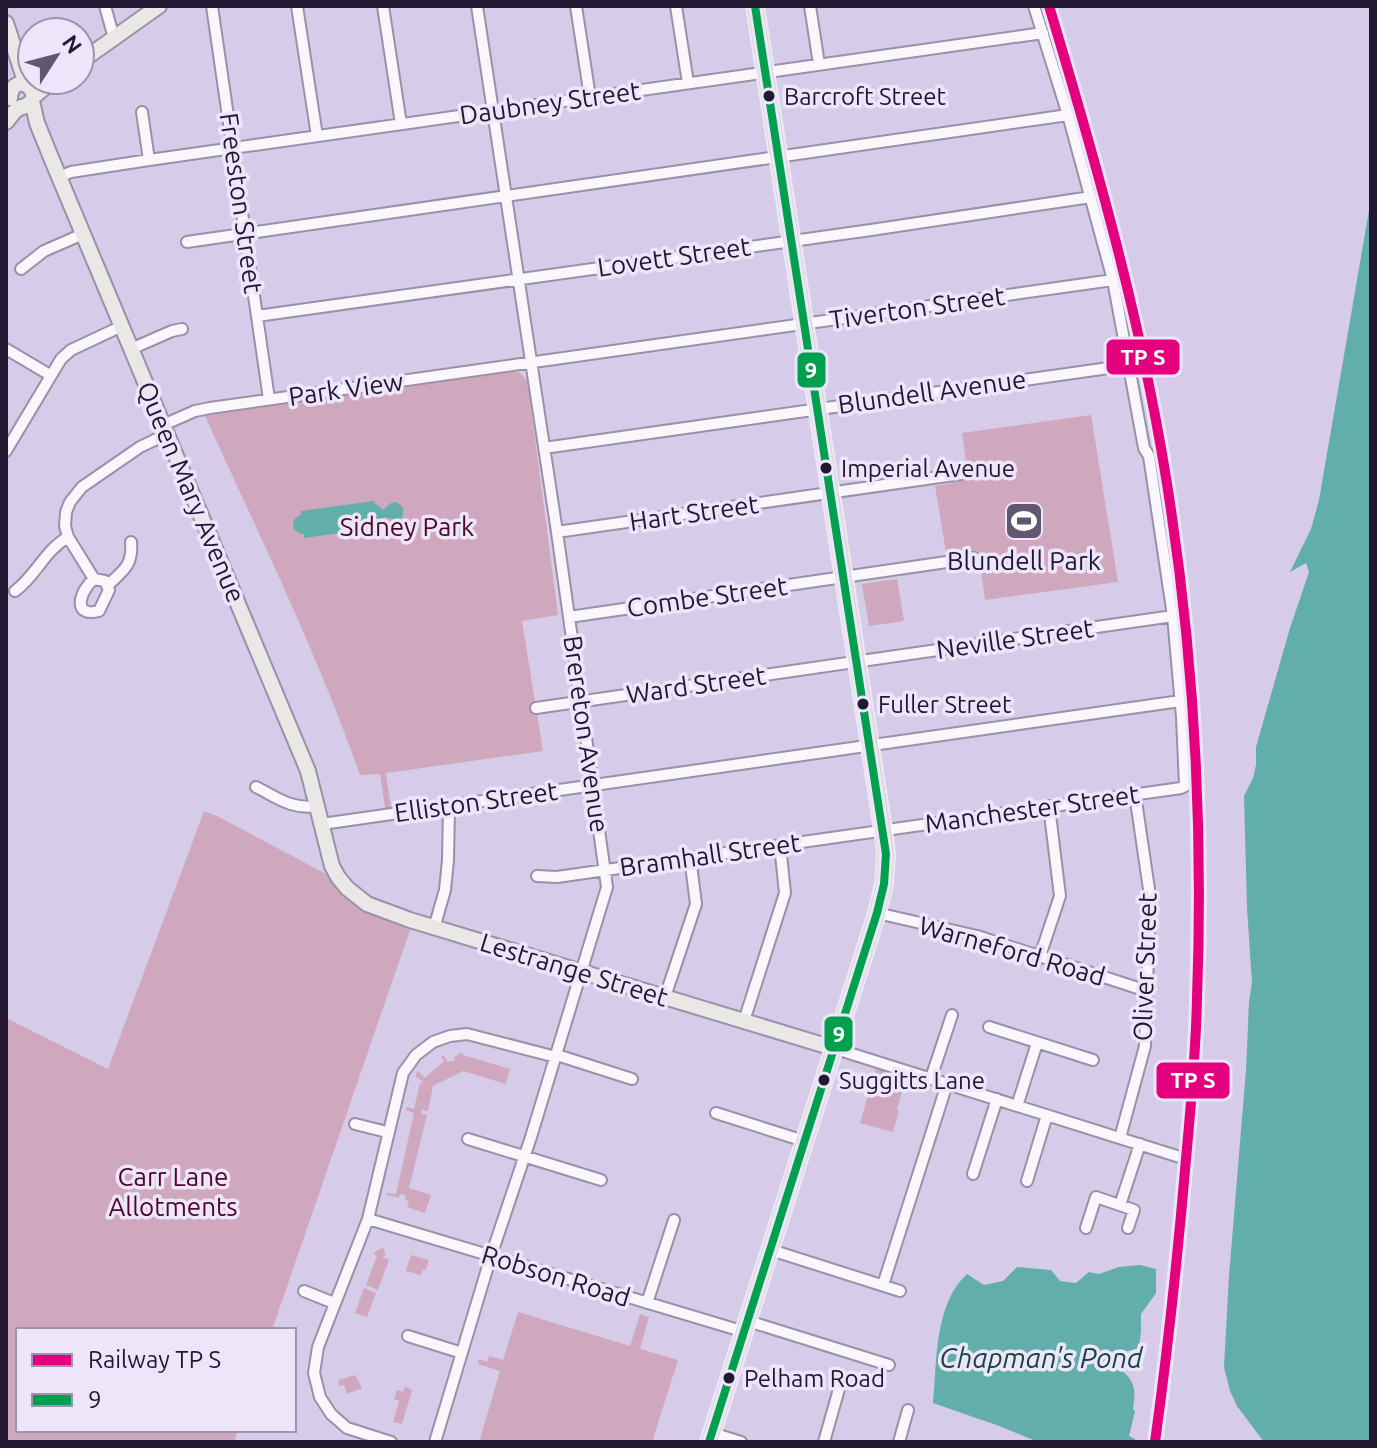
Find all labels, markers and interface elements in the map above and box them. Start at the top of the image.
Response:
north arrow [16,16,96,96]
text: N [58,30,88,58]
street label: Daubney Street [458,75,642,130]
place label: Barcroft Street [784,83,947,110]
marker: Barcroft Street [761,88,777,104]
street label: Freeston Street [214,111,269,295]
street label: Lovett Street [595,231,752,282]
street label: Tiverton Street [827,281,1007,334]
line badge: TP S [1105,338,1181,376]
text: TP S [1121,344,1165,369]
line badge: 9 [796,351,827,389]
text: 9 [805,357,817,382]
street label: Blundell Avenue [836,364,1028,419]
street label: Park View [287,366,405,411]
street label: Queen Mary Avenue [132,377,251,607]
place label: Imperial Avenue [841,455,1015,482]
marker: Imperial Avenue [818,460,834,476]
street label: Hart Street [627,489,760,536]
sports icon: Blundell Park [1003,500,1045,542]
park label: Sidney Park [340,512,474,541]
place label: Blundell Park [947,546,1101,575]
street label: Combe Street [625,571,789,622]
street label: Neville Street [934,613,1095,664]
street label: Brereton Avenue [558,634,615,834]
street label: Ward Street [624,660,768,709]
place label: Fuller Street [878,691,1012,718]
marker: Fuller Street [855,696,871,712]
street label: Elliston Street [392,776,559,827]
street label: Manchester Street [923,779,1141,838]
street label: Bramhall Street [618,827,802,882]
street label: Oliver Street [1127,892,1162,1042]
street label: Warneford Road [916,910,1108,991]
street label: Lestrange Street [477,927,672,1012]
line badge: 9 [823,1015,854,1053]
text: 9 [833,1021,845,1046]
line badge: TP S [1155,1061,1231,1100]
place label: Suggitts Lane [839,1067,985,1094]
text: TP S [1171,1067,1215,1092]
marker: Suggitts Lane [816,1072,832,1088]
park label: Carr Lane Allotments [108,1162,238,1221]
street label: Robson Road [478,1239,634,1312]
legend [16,1328,296,1432]
water label: Chapman's Pond [939,1342,1144,1373]
text: Railway TP S [88,1346,221,1373]
place label: Pelham Road [744,1365,885,1392]
marker: Pelham Road [721,1370,737,1386]
text: 9 [88,1386,102,1413]

